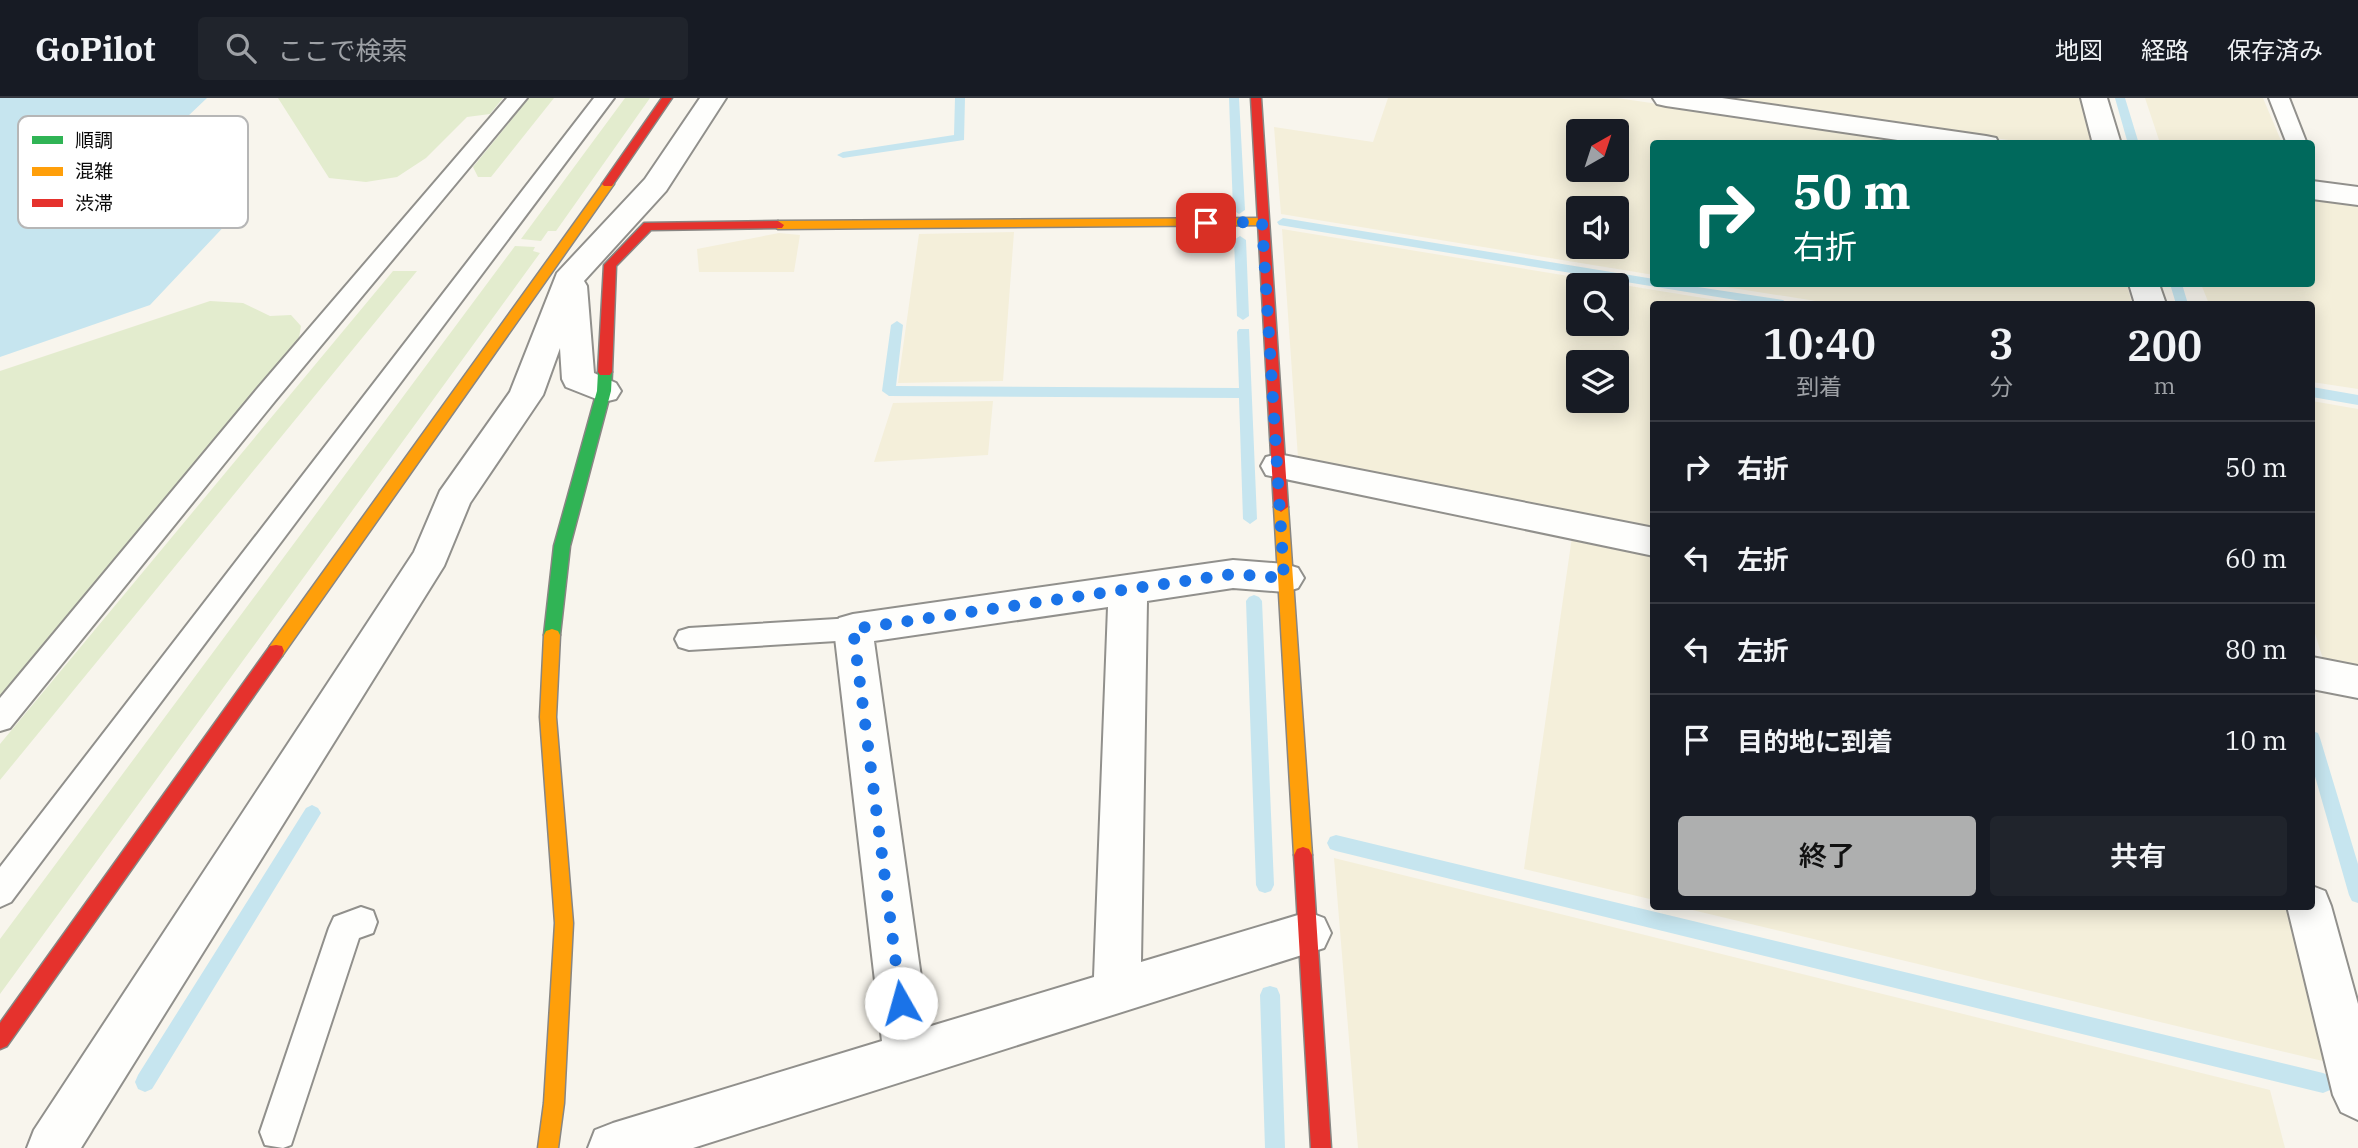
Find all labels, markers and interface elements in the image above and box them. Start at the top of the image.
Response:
search box [198,17,688,80]
text: GoPilot [35,27,156,70]
icon: search [222,29,260,67]
text: ここで検索 [278,33,408,67]
text: 地図 [2055,34,2103,66]
text: 経路 [2141,34,2189,66]
text: 保存済み [2227,34,2323,66]
legend [18,116,248,228]
north arrow [1566,119,1629,182]
map controls [1566,119,1629,413]
text: 順調 [75,128,113,152]
text: 混雑 [75,159,113,183]
text: 50 m [1793,159,1911,222]
icon: right [1678,168,1769,259]
text: 渋滞 [75,191,113,215]
pin [1176,193,1236,253]
button: sound [1566,196,1629,259]
icon: arrive [1187,204,1225,242]
text: 右折 [1793,225,1857,267]
button: search [1566,273,1629,336]
text: 10:40 [1763,316,1876,371]
text: 3 [1989,316,2014,371]
text: 200 [2127,318,2202,373]
button: layers [1566,350,1629,413]
text: m [2153,370,2175,400]
text: 到着 [1796,371,1842,401]
text: 分 [1990,371,2013,401]
icon: right [1678,448,1716,486]
text: 50 m [2225,450,2287,484]
text: 右折 [1737,451,1789,485]
icon: left [1678,539,1716,577]
text: 60 m [2225,541,2287,575]
text: 左折 [1737,542,1789,576]
icon: left [1678,630,1716,668]
text: 80 m [2225,632,2287,666]
text: 左折 [1737,633,1789,667]
icon: arrive [1678,721,1716,759]
text: 10 m [2225,723,2287,757]
text: 目的地に到着 [1737,724,1893,758]
button: 終了 [1678,816,1976,896]
button: 共有 [1990,816,2287,896]
position arrow [864,966,938,1040]

